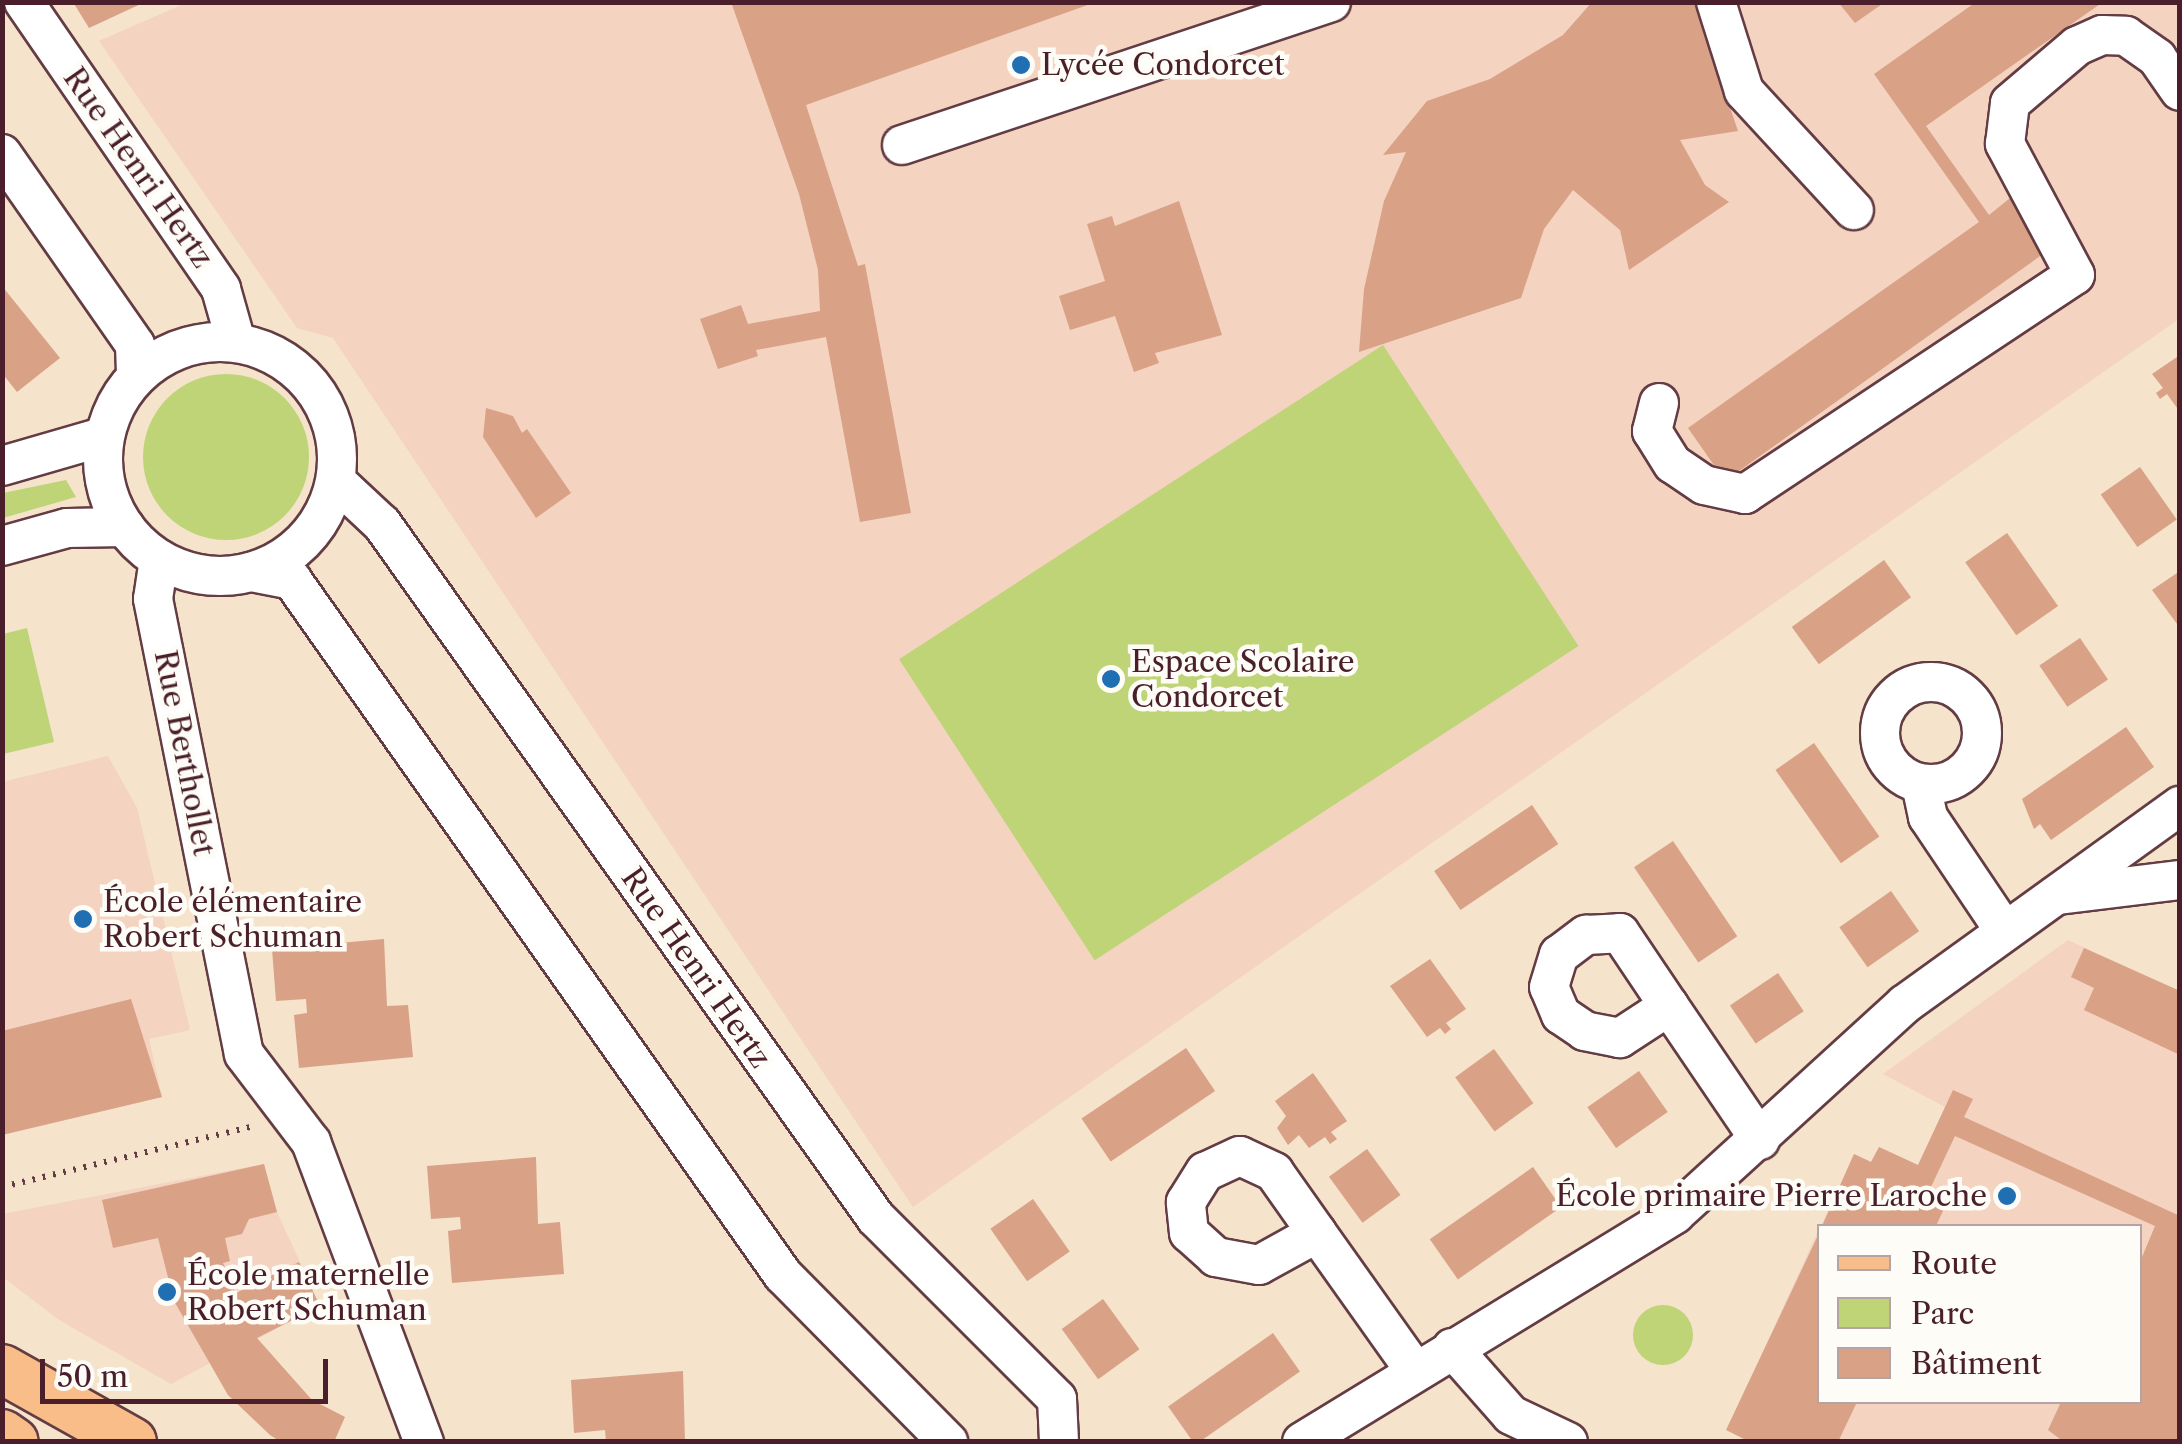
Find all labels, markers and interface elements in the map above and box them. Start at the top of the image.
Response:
place label: Lycée Condorcet [1041,47,1285,83]
marker: Lycée Condorcet [1010,54,1032,76]
street label: Rue Henri Hertz [56,61,220,275]
place label: Espace Scolaire Condorcet [1131,644,1355,714]
street label: Rue Berthollet [146,647,222,859]
marker: Espace Scolaire Condorcet [1100,668,1122,690]
street label: Rue Henri Hertz [614,861,778,1075]
place label: École élémentaire Robert Schuman [103,884,362,954]
marker: École élémentaire Robert Schuman [72,908,94,930]
place label: École primaire Pierre Laroche [1555,1178,1987,1214]
marker: École primaire Pierre Laroche [1996,1185,2018,1207]
legend [1817,1224,2142,1404]
text: Route [1911,1245,1997,1282]
place label: École maternelle Robert Schuman [187,1257,430,1328]
marker: École maternelle Robert Schuman [156,1281,178,1303]
text: Parc [1911,1295,1974,1332]
scale bar [45,1339,332,1401]
text: Bâtiment [1911,1345,2042,1382]
text: 50 m [57,1358,128,1395]

